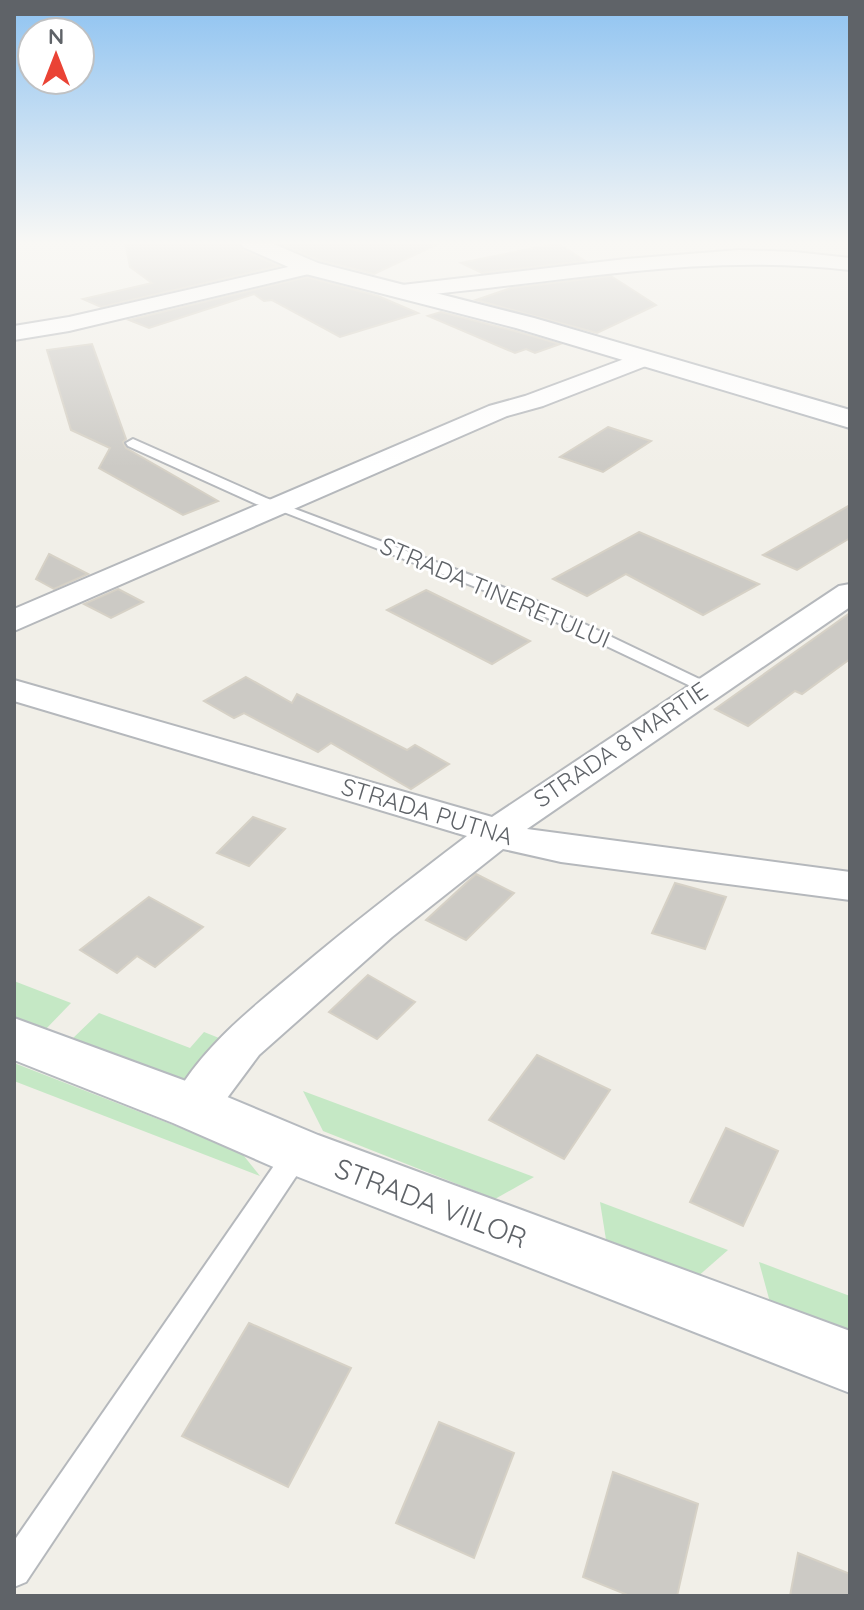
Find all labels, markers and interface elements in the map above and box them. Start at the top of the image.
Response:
north arrow [16,16,96,96]
text: N [48,22,64,50]
street label: STRADA TINERETULUI [376,530,615,654]
street label: STRADA 8 MARTIE [528,675,713,814]
street label: STRADA PUTNA [338,771,517,851]
street label: STRADA VIILOR [330,1150,532,1255]

